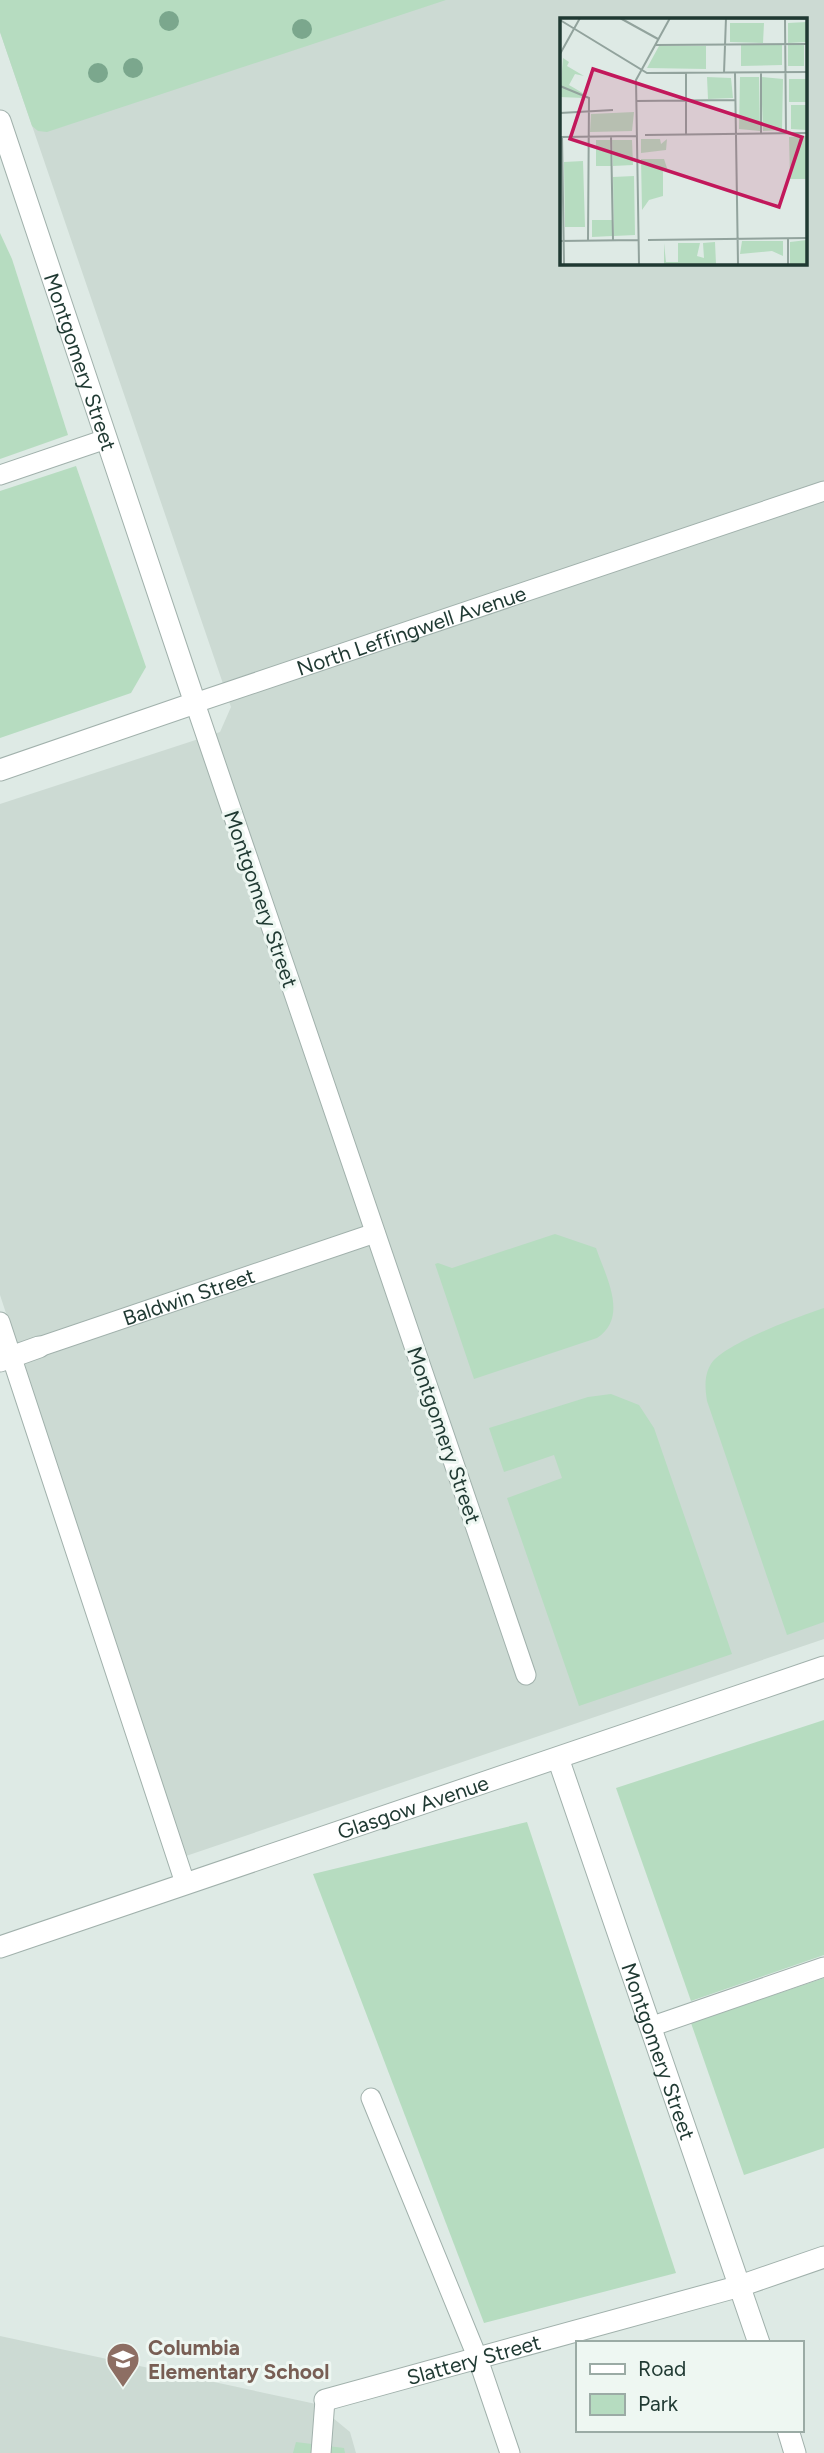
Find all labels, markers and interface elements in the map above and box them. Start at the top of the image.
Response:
inset map [560,18,806,264]
street label: Montgomery Street [39,270,122,454]
street label: North Leffingwell Avenue [293,580,529,680]
street label: Montgomery Street [219,807,303,991]
street label: Baldwin Street [119,1262,258,1330]
street label: Montgomery Street [402,1343,486,1527]
street label: Glasgow Avenue [334,1769,492,1844]
street label: Montgomery Street [617,1959,701,2143]
street label: Slattery Street [404,2329,543,2390]
place label: Columbia Elementary School [148,2335,329,2384]
school or university icon: Columbia Elementary School [104,2340,142,2389]
legend [576,2341,803,2432]
text: Road [638,2356,686,2381]
text: Park [638,2391,679,2416]

